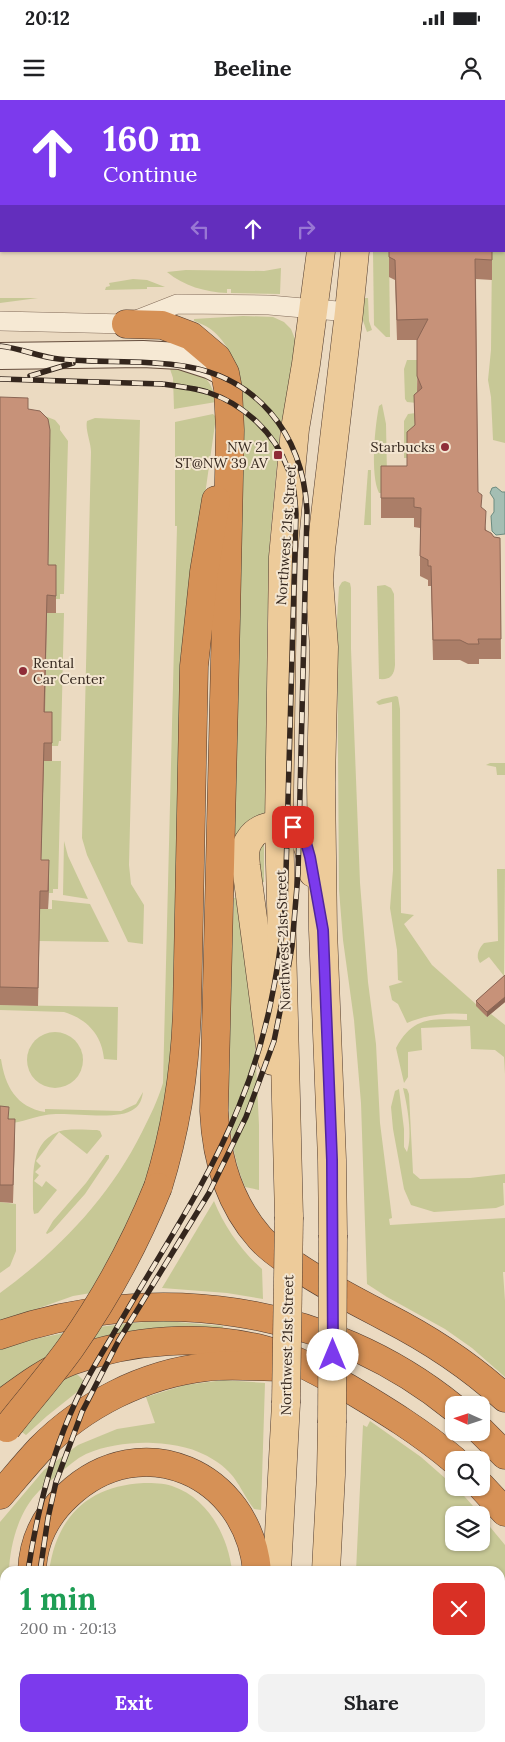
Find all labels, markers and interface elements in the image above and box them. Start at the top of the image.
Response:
text: 20:12 [25,6,70,30]
icon: menu [20,54,48,82]
text: Beeline [213,54,292,82]
icon: person [457,54,485,82]
text: 160 m [103,116,201,161]
icon: ahead [20,120,85,185]
text: Continue [103,160,198,188]
icon: left [186,215,214,243]
icon: ahead [239,215,267,243]
icon: right [292,215,320,243]
place label: NW 21 ST@NW 39 AV [175,438,269,472]
place label: Starbucks [371,438,435,456]
marker: Starbucks [439,441,451,453]
marker: NW 21 ST@NW 39 AV [272,449,284,461]
street label: Northwest 21st Street [272,464,300,606]
place label: Rental Car Center [33,654,105,688]
marker: Rental Car Center [17,665,29,677]
pin [272,806,314,848]
icon: arrive [279,813,307,841]
street label: Northwest 21st Street [272,869,294,1011]
street label: Northwest 21st Street [277,1274,297,1416]
position arrow [306,1328,358,1380]
north arrow [445,1396,490,1441]
map controls [445,1396,490,1551]
button: search [445,1451,490,1496]
button: layers [445,1506,490,1551]
text: 1 min [20,1580,97,1618]
button: close [433,1583,485,1635]
text: 200 m · 20:13 [20,1618,117,1638]
button: Exit [20,1674,248,1732]
button: Share [258,1674,485,1732]

